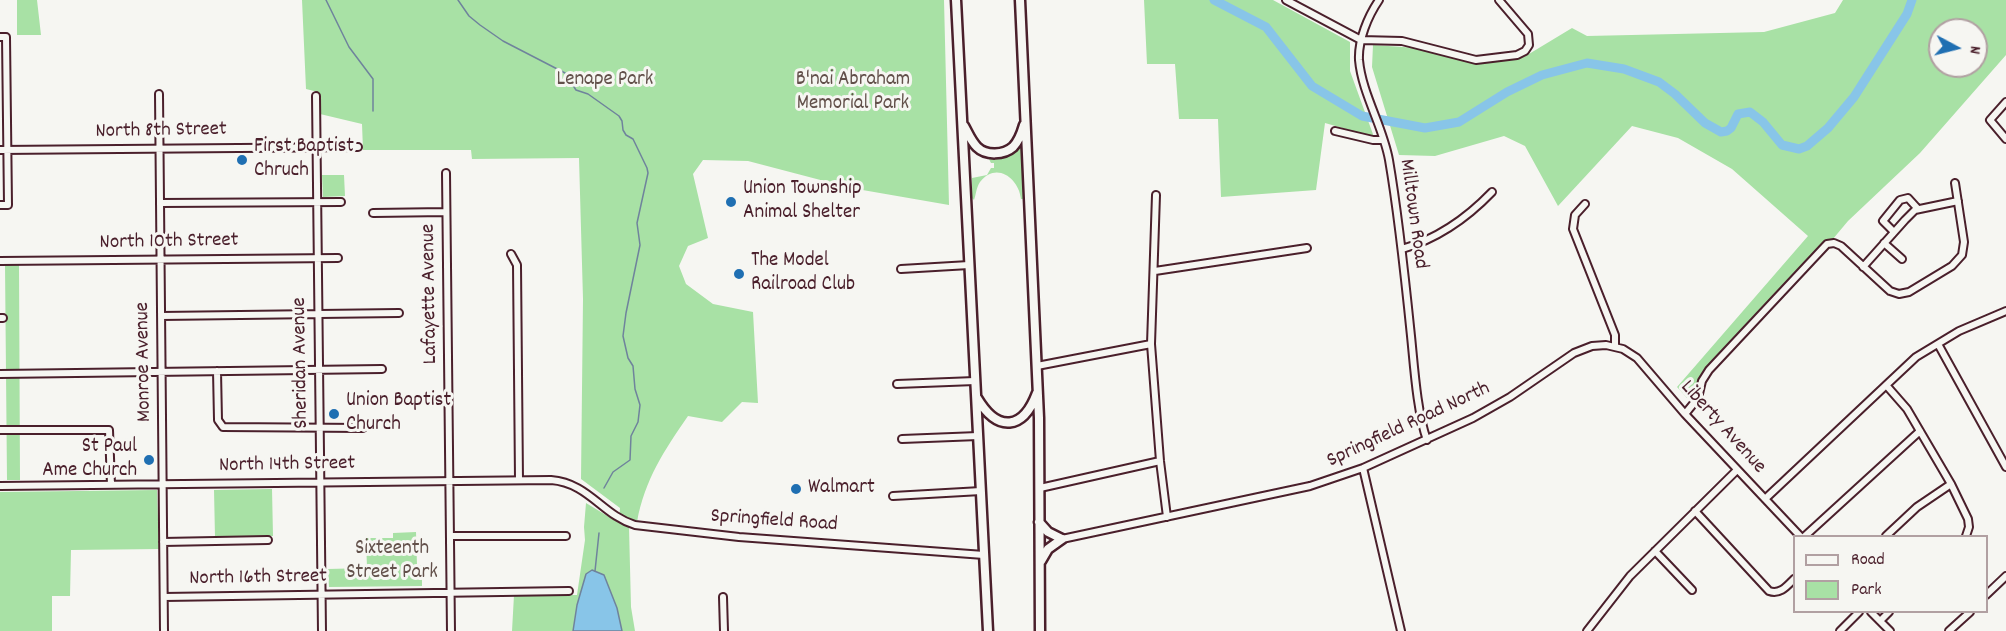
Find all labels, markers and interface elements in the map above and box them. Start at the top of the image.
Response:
north arrow [1928,18,1988,78]
text: N [1962,45,1986,55]
park label: Lenape Park [557,68,653,94]
park label: B'nai Abraham Memorial Park [796,68,910,118]
street label: North 8th Street [95,118,227,146]
place label: First Baptist Chruch [254,135,354,185]
marker: First Baptist Chruch [235,153,249,167]
street label: Milltown Road [1392,158,1432,270]
place label: Union Township Animal Shelter [743,177,862,227]
marker: Union Township Animal Shelter [724,195,738,209]
street label: Lafayette Avenue [417,224,445,364]
street label: North 10th Street [99,229,239,257]
place label: The Model Railroad Club [751,249,855,299]
marker: The Model Railroad Club [732,267,746,281]
street label: Sheridan Avenue [288,297,316,429]
street label: Monroe Avenue [131,302,159,422]
street label: Liberty Avenue [1673,376,1771,480]
street label: Springfield Road North [1323,377,1495,475]
place label: Union Baptist Church [346,389,451,439]
marker: Union Baptist Church [327,407,341,421]
place label: St Paul Ame Church [42,435,137,485]
street label: North 14th Street [219,452,355,480]
marker: St Paul Ame Church [142,453,156,467]
place label: Walmart [808,476,875,502]
marker: Walmart [789,482,803,496]
street label: Springfield Road [710,505,838,539]
legend [1793,535,1988,613]
park label: Sixteenth Street Park [346,537,438,587]
text: Road [1851,548,1885,573]
street label: North 16th Street [189,565,327,593]
text: Park [1851,578,1882,603]

